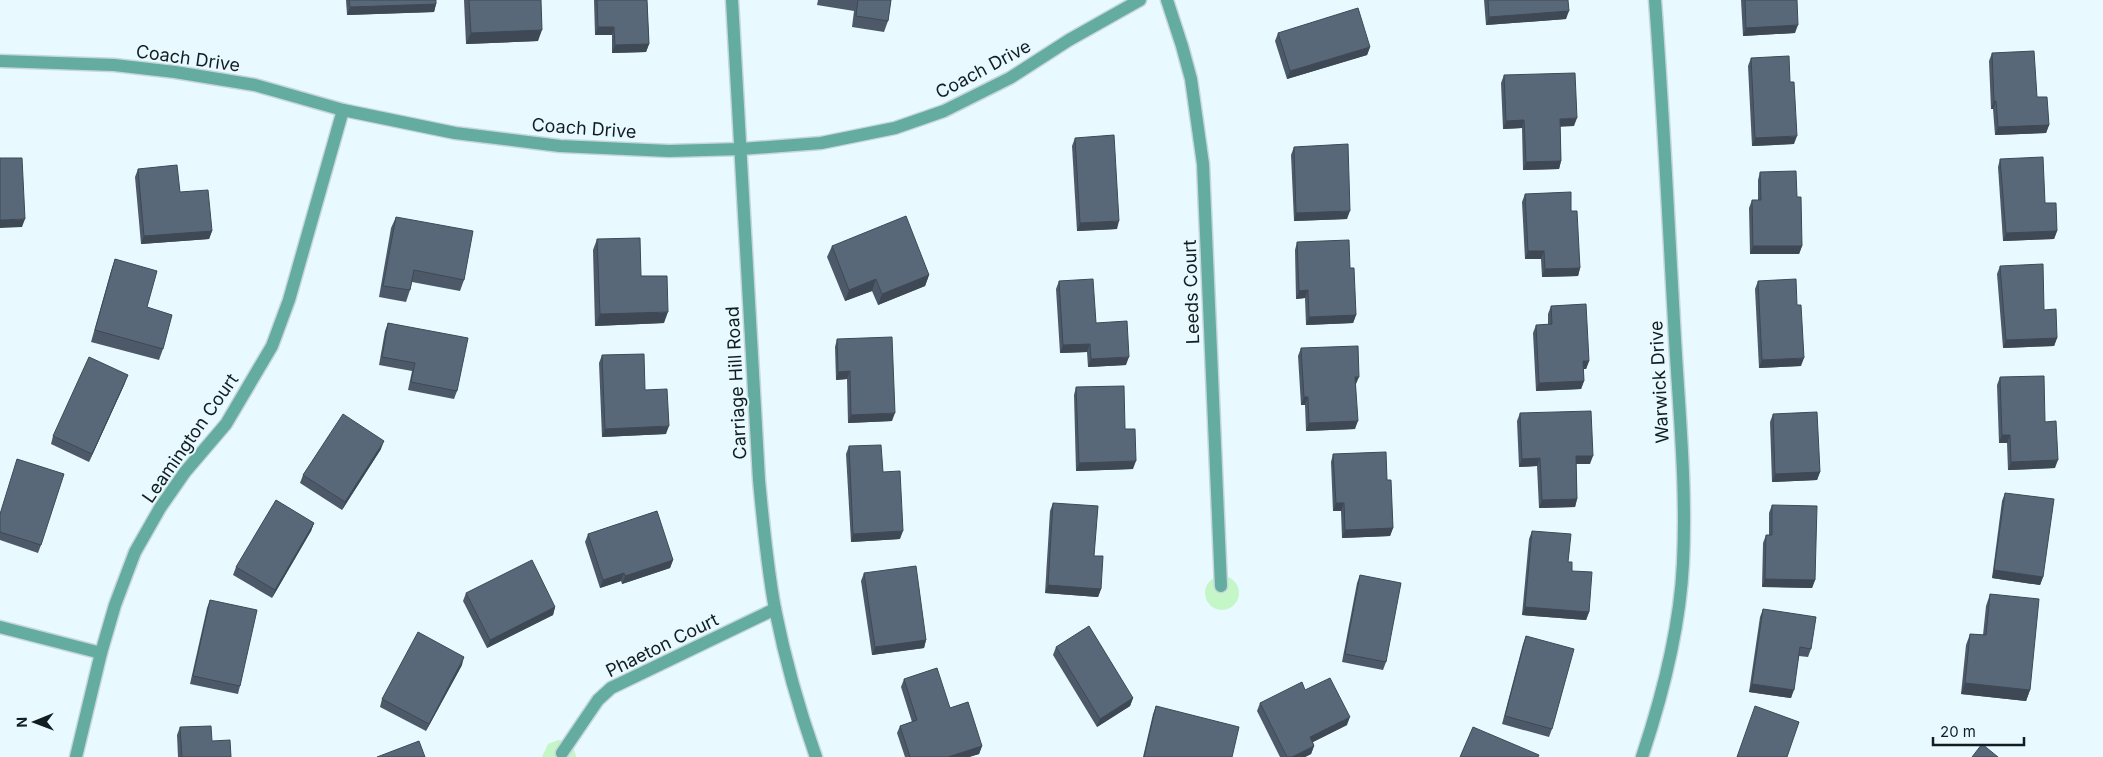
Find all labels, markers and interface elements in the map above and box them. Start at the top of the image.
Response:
street label: Coach Drive [932,35,1034,103]
street label: Coach Drive [135,40,241,76]
street label: Coach Drive [531,114,637,142]
street label: Leeds Court [1179,239,1203,344]
street label: Carriage Hill Road [722,306,750,460]
street label: Warwick Drive [1645,320,1673,444]
street label: Leamington Court [138,369,242,506]
street label: Phaeton Court [602,609,722,681]
north arrow [10,697,60,747]
scale bar [1933,714,2024,746]
text: N [13,717,30,728]
text: 20 m [1940,722,1976,741]

